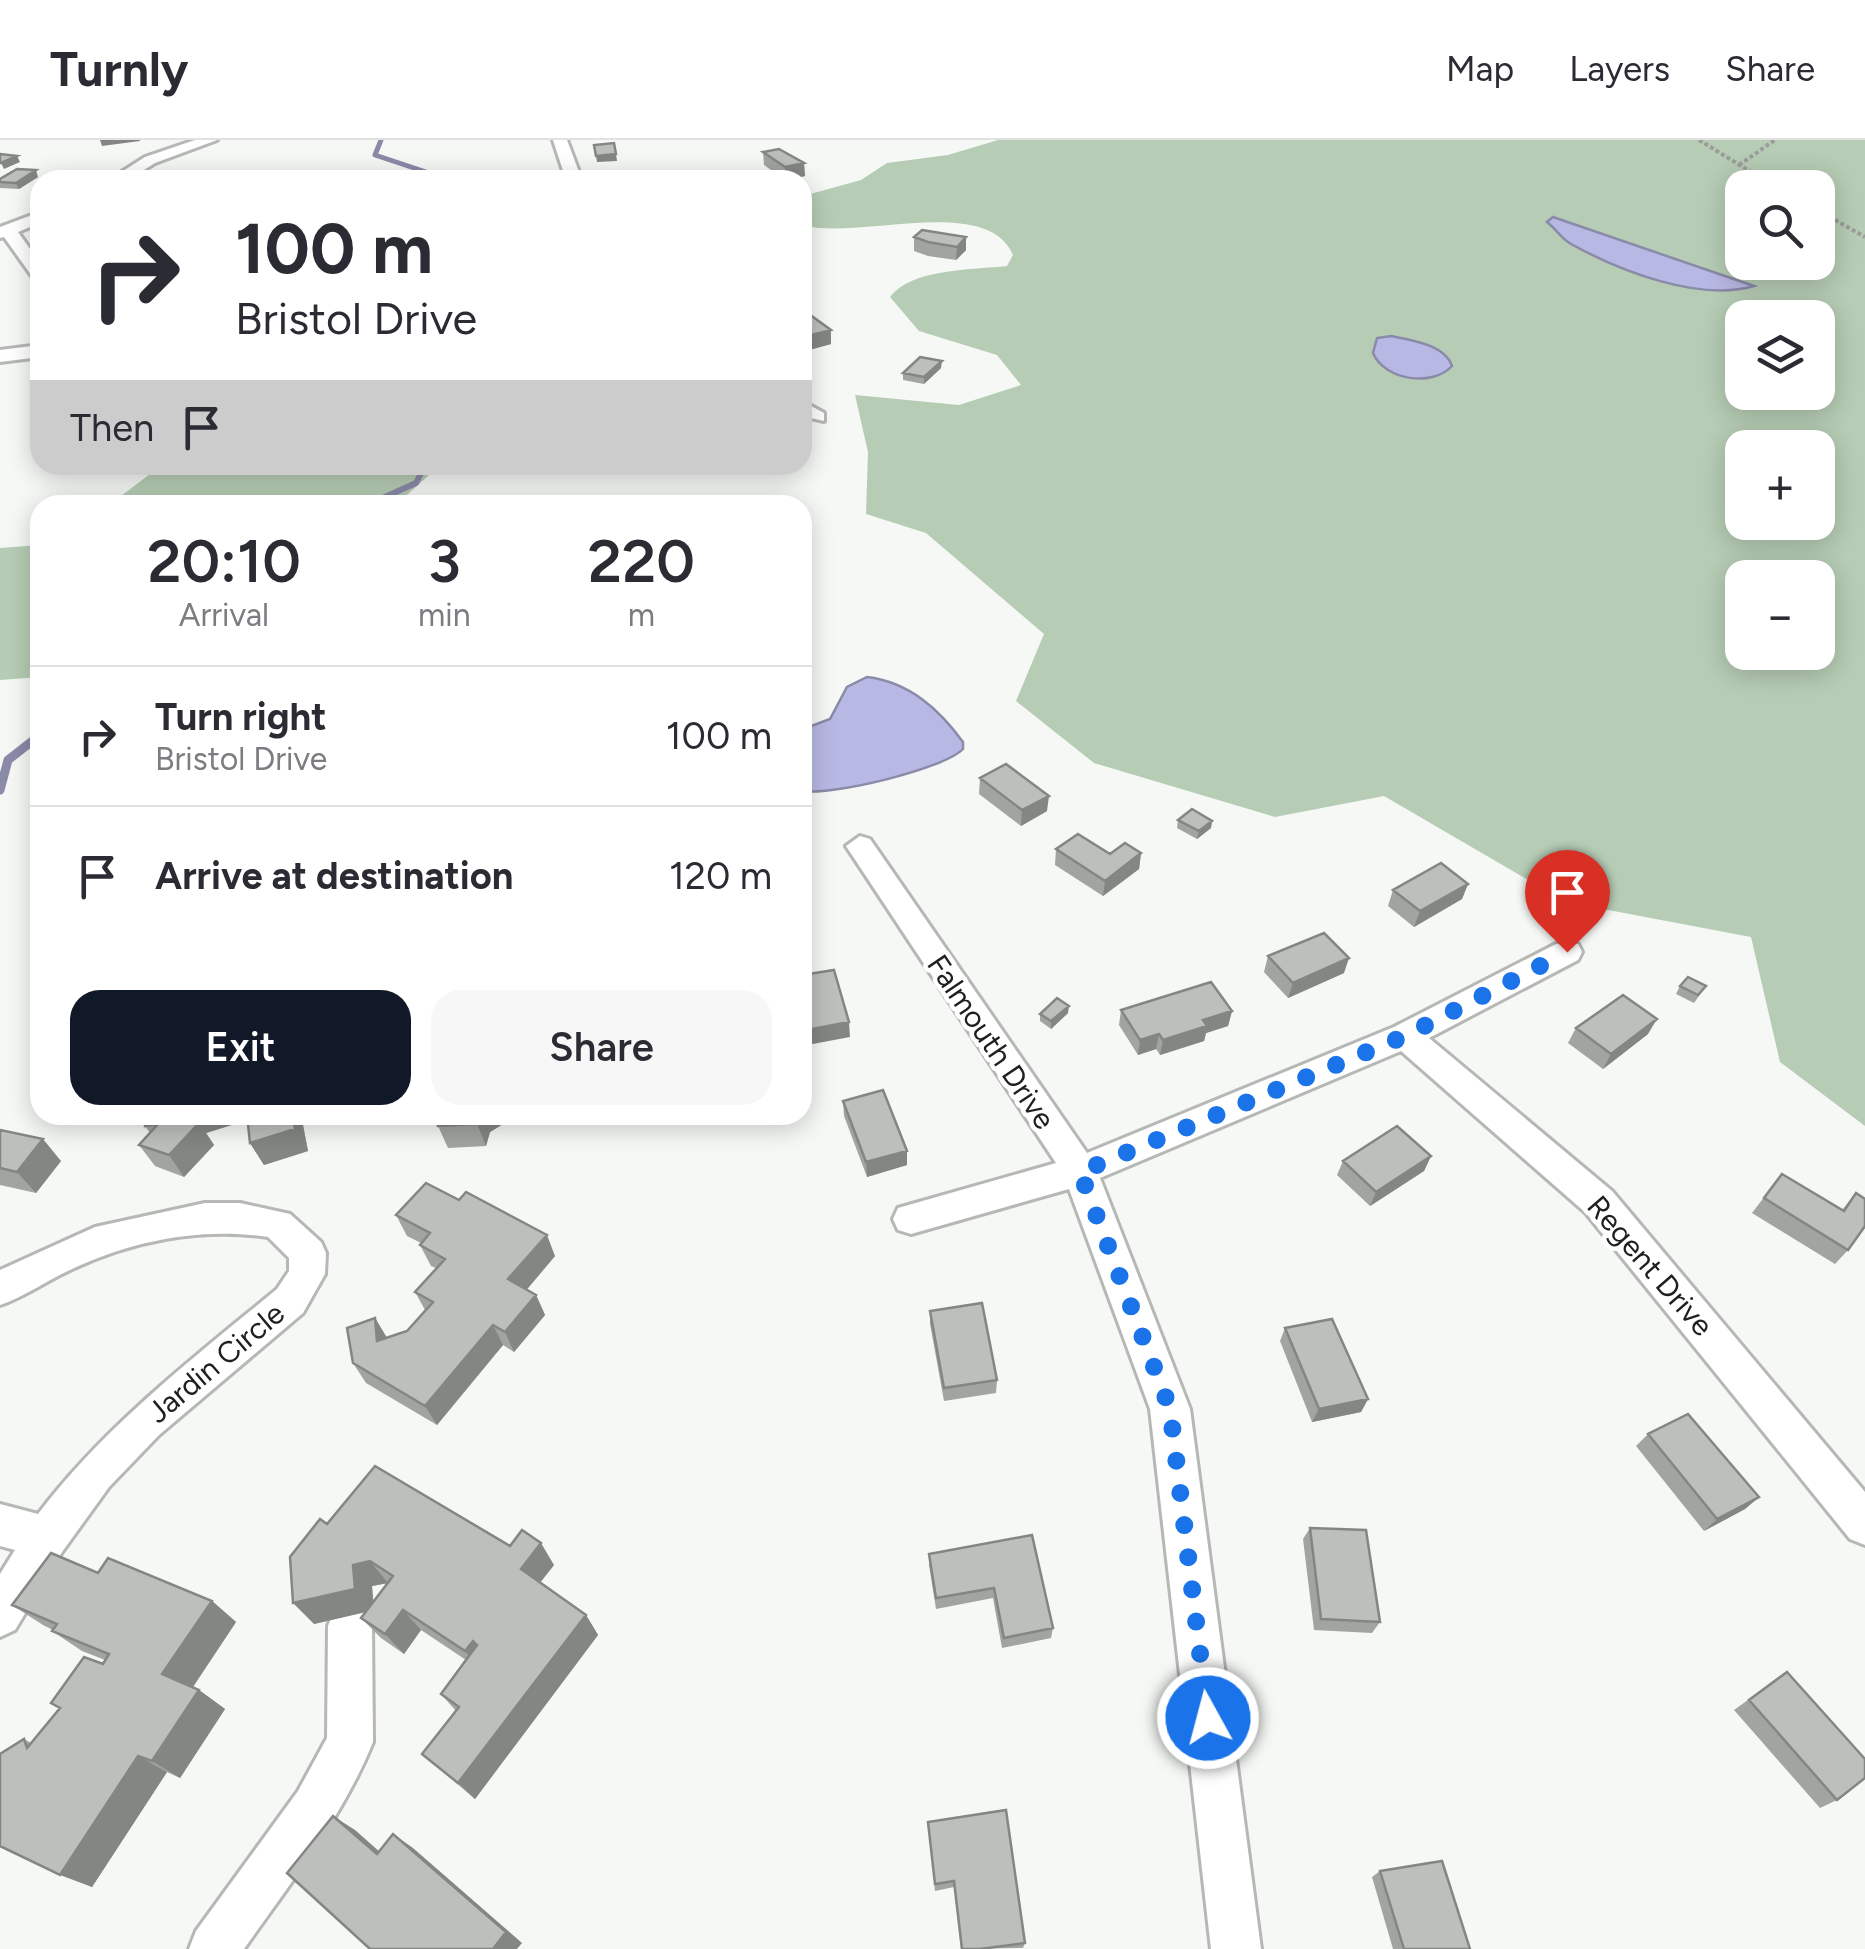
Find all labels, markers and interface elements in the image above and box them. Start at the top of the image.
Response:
text: Turnly [50,40,188,98]
text: Map [1446,48,1514,90]
text: Layers [1569,48,1670,90]
text: Share [1725,48,1815,90]
map controls [1725,170,1835,670]
button: search [1725,170,1835,280]
text: 100 m [235,206,433,291]
icon: right [70,210,200,340]
text: Bristol Drive [235,291,477,345]
button: layers [1725,300,1835,410]
icon: arrive [174,400,229,455]
text: Then [70,405,154,451]
button: + [1725,430,1835,540]
text: 20:10 [147,525,301,597]
text: 3 [428,525,461,597]
text: 220 [588,525,695,597]
button: − [1725,560,1835,670]
text: Arrival [179,596,269,634]
text: min [418,596,471,634]
text: m [628,596,655,634]
text: Turn right [155,694,327,740]
icon: right [70,709,125,764]
text: 100 m [666,713,772,759]
text: Bristol Drive [155,740,327,778]
icon: arrive [70,849,125,904]
pin [1525,850,1610,953]
text: Arrive at destination [155,853,513,899]
text: 120 m [669,853,772,899]
icon: arrive [1540,865,1595,920]
street label: Falmouth Drive [919,947,1063,1136]
button: Exit [70,990,411,1105]
button: Share [431,990,772,1105]
street label: Regent Drive [1579,1188,1721,1343]
street label: Jardin Circle [140,1295,292,1431]
position arrow [1156,1666,1260,1770]

